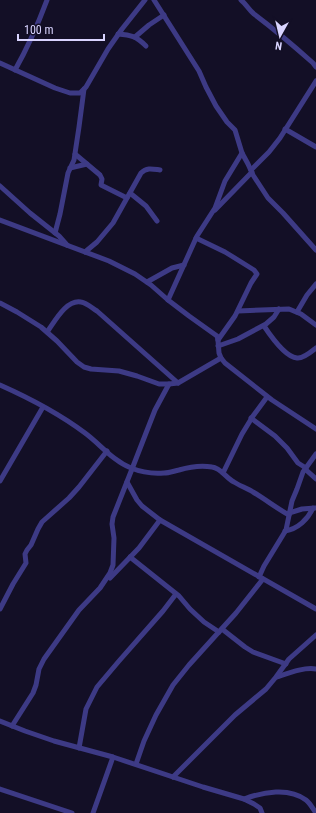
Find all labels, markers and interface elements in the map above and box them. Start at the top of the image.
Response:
scale bar [18,16,104,42]
north arrow [260,16,300,56]
text: 100 m [24,23,54,37]
text: N [274,38,283,52]

